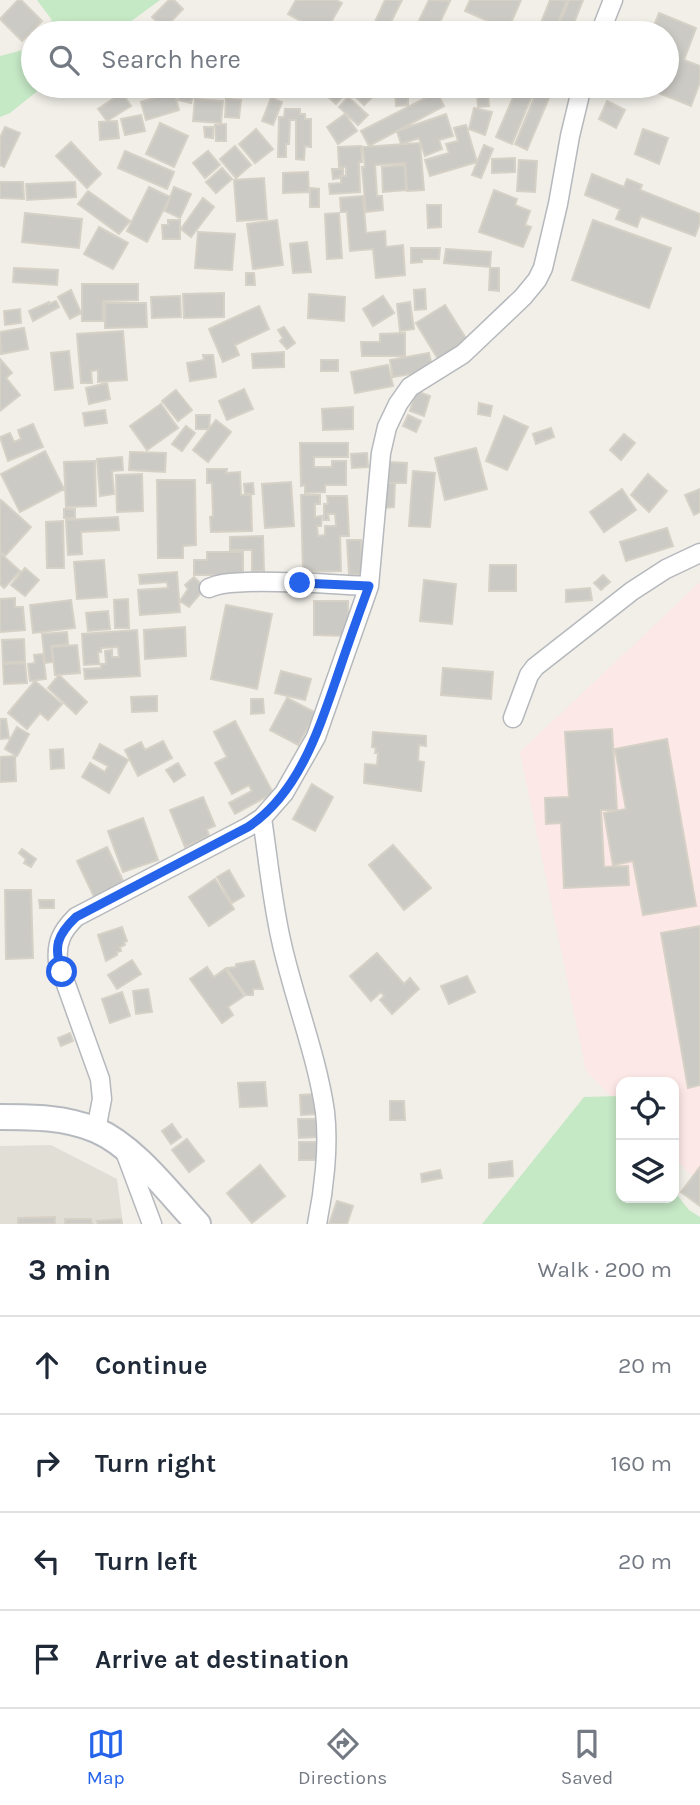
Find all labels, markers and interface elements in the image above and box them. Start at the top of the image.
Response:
search box [21,21,679,98]
icon: search [45,41,83,79]
text: Search here [101,44,241,75]
route end [284,567,315,598]
route start [46,956,77,987]
map controls [616,1077,679,1203]
button: locate [616,1077,679,1140]
button: layers [616,1140,679,1203]
text: 3 min [28,1252,111,1288]
text: Walk · 200 m [537,1256,672,1283]
icon: ahead [28,1346,66,1384]
text: Continue [95,1350,207,1381]
text: 20 m [618,1352,672,1379]
icon: right [28,1444,66,1482]
text: Turn right [95,1448,216,1479]
text: 160 m [611,1450,672,1477]
icon: left [28,1542,66,1580]
text: Turn left [95,1546,197,1577]
text: 20 m [618,1548,672,1575]
icon: arrive [28,1640,66,1678]
text: Arrive at destination [95,1644,349,1675]
tab: Map [87,1725,125,1789]
tab: Directions [298,1725,387,1789]
tab: Saved [561,1725,613,1789]

